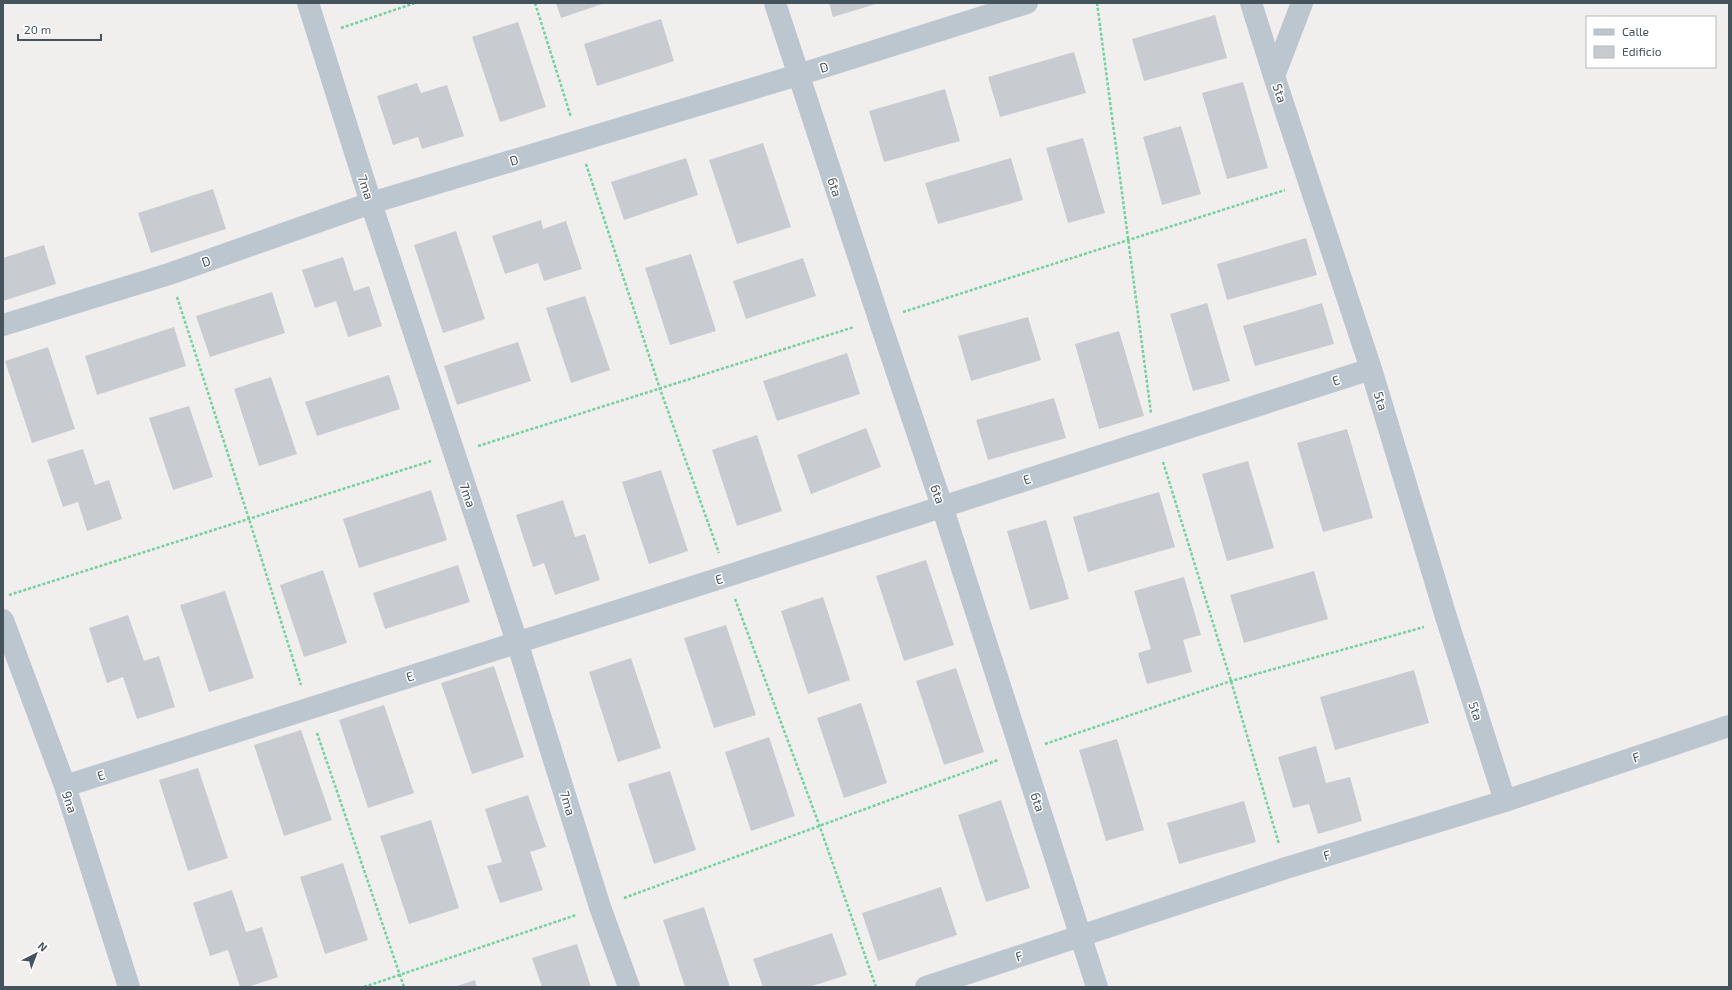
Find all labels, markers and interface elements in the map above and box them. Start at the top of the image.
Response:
scale bar [18,16,101,42]
legend [1586,16,1716,68]
text: 20 m [24,22,51,36]
text: Calle [1622,24,1649,38]
text: Edificio [1622,44,1662,58]
street label: D [818,58,830,76]
street label: 5ta [1269,81,1291,105]
street label: D [508,151,520,169]
street label: 7ma [354,173,378,201]
street label: 6ta [824,175,846,199]
street label: D [199,252,213,270]
street label: E [1330,371,1342,389]
street label: 5ta [1371,390,1391,412]
street label: E [1021,470,1033,488]
street label: 7ma [456,480,480,510]
street label: 6ta [927,482,949,506]
street label: E [713,570,725,588]
street label: E [404,667,416,685]
street label: 5ta [1465,699,1487,723]
street label: F [1630,748,1642,766]
street label: E [95,766,107,784]
street label: 9na [59,789,81,815]
street label: 7ma [557,789,579,817]
street label: 6ta [1027,790,1049,814]
street label: F [1321,846,1333,864]
north arrow [16,934,56,974]
text: N [36,939,50,954]
street label: F [1013,947,1025,965]

